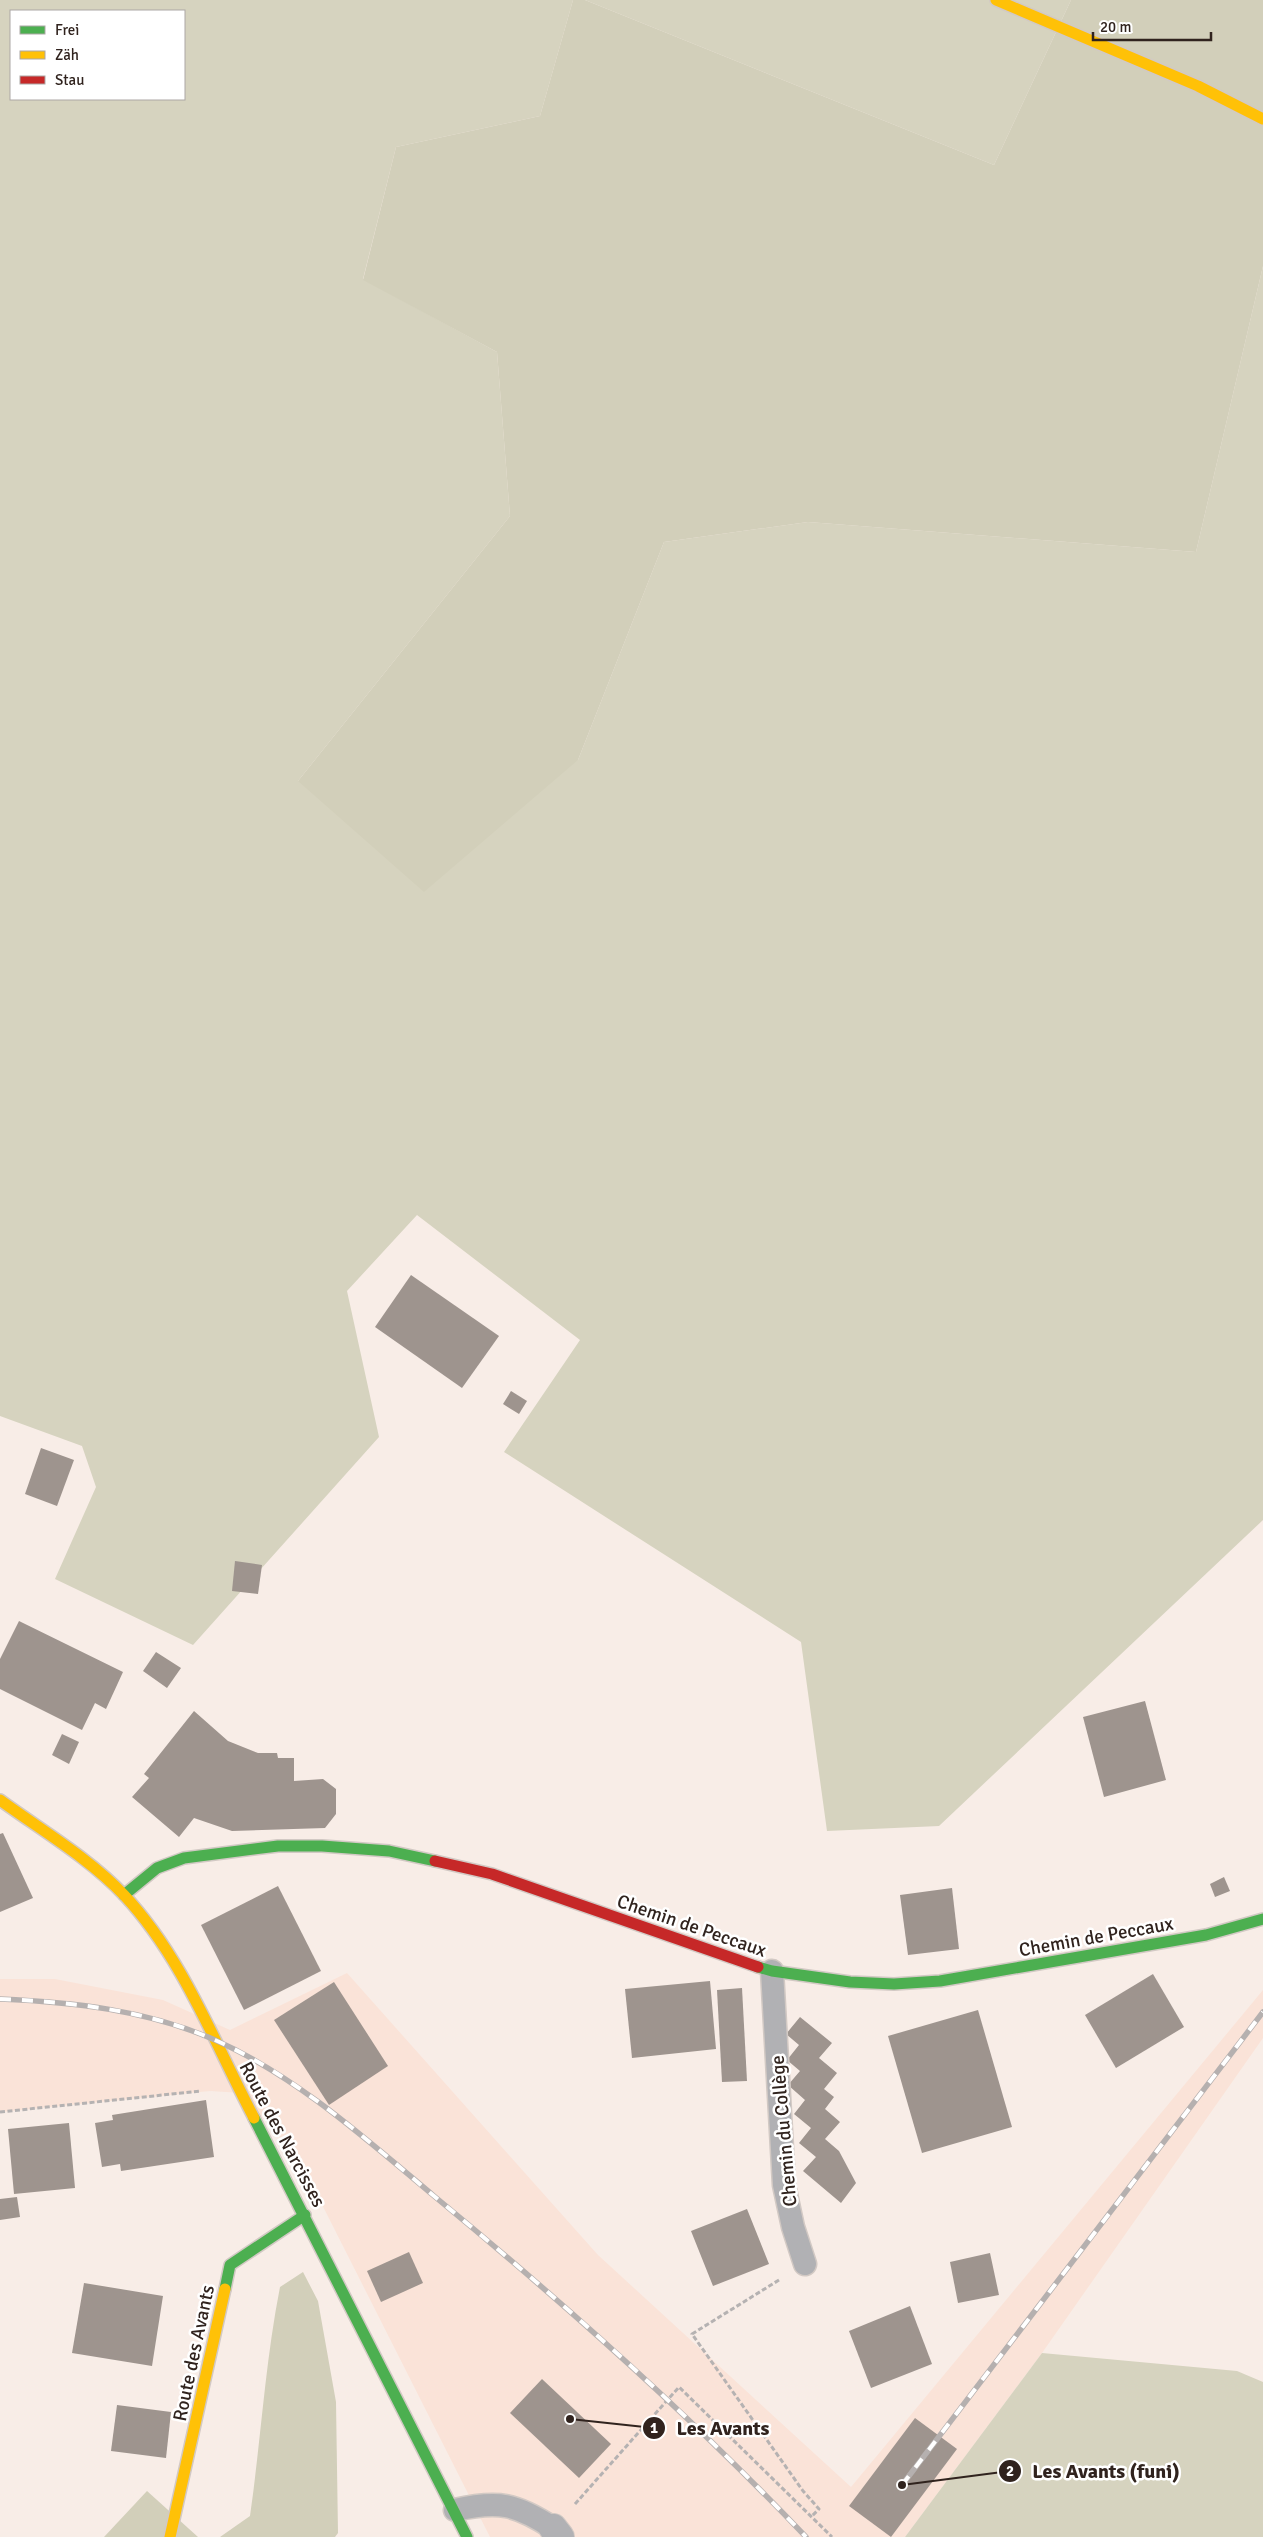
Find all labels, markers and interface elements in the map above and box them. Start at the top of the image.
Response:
legend [10,10,185,100]
scale bar [1093,10,1210,42]
text: 20 m [1100,18,1131,36]
text: Frei [55,21,79,39]
text: Zäh [55,46,79,64]
text: Stau [55,71,84,89]
street label: Chemin de Peccaux [614,1889,770,1963]
street label: Chemin de Peccaux [1017,1912,1175,1962]
street label: Chemin du Collège [765,2054,803,2208]
street label: Route des Narcisses [234,2057,331,2211]
street label: Route des Avants [168,2283,220,2423]
callout: Les Avants [642,2411,779,2446]
text: Les Avants [677,2416,770,2441]
text: 1 [650,2419,658,2437]
callout: Les Avants (funi) [997,2453,1190,2488]
text: Les Avants (funi) [1032,2459,1180,2484]
text: 2 [1006,2462,1014,2480]

